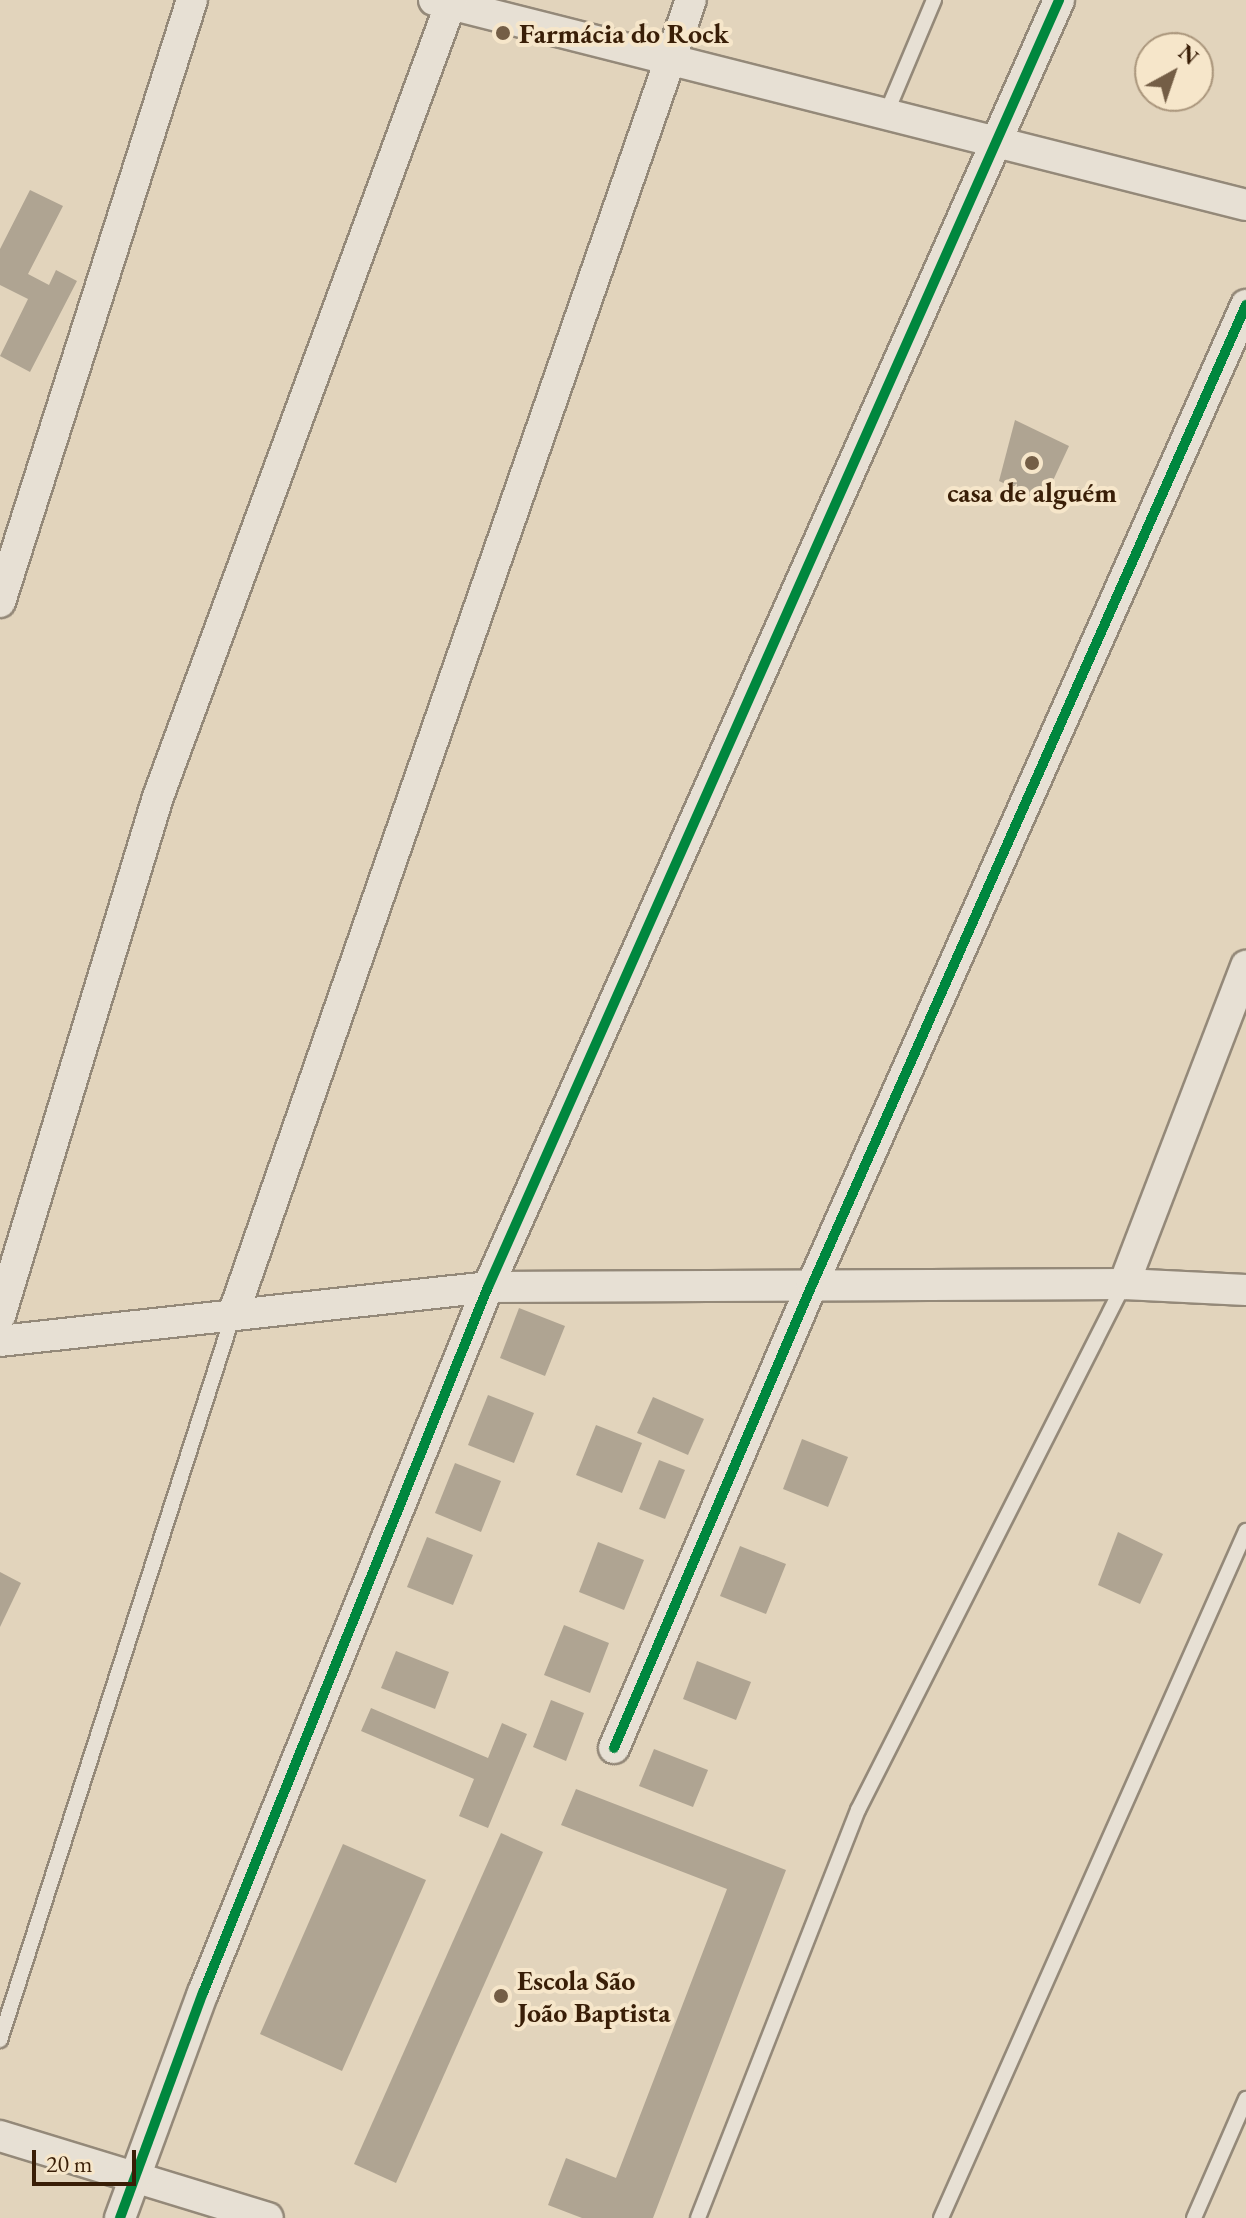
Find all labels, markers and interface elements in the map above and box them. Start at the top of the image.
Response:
place label: Farmácia do Rock [519,16,729,50]
marker: Farmácia do Rock [494,24,512,42]
north arrow [1134,32,1214,112]
text: N [1172,38,1205,72]
marker: casa de alguém [1023,454,1041,472]
place label: casa de alguém [947,475,1117,509]
place label: Escola São João Baptista [517,1963,671,2029]
marker: Escola São João Baptista [492,1987,510,2005]
scale bar [36,2134,140,2184]
text: 20 m [46,2148,93,2179]

